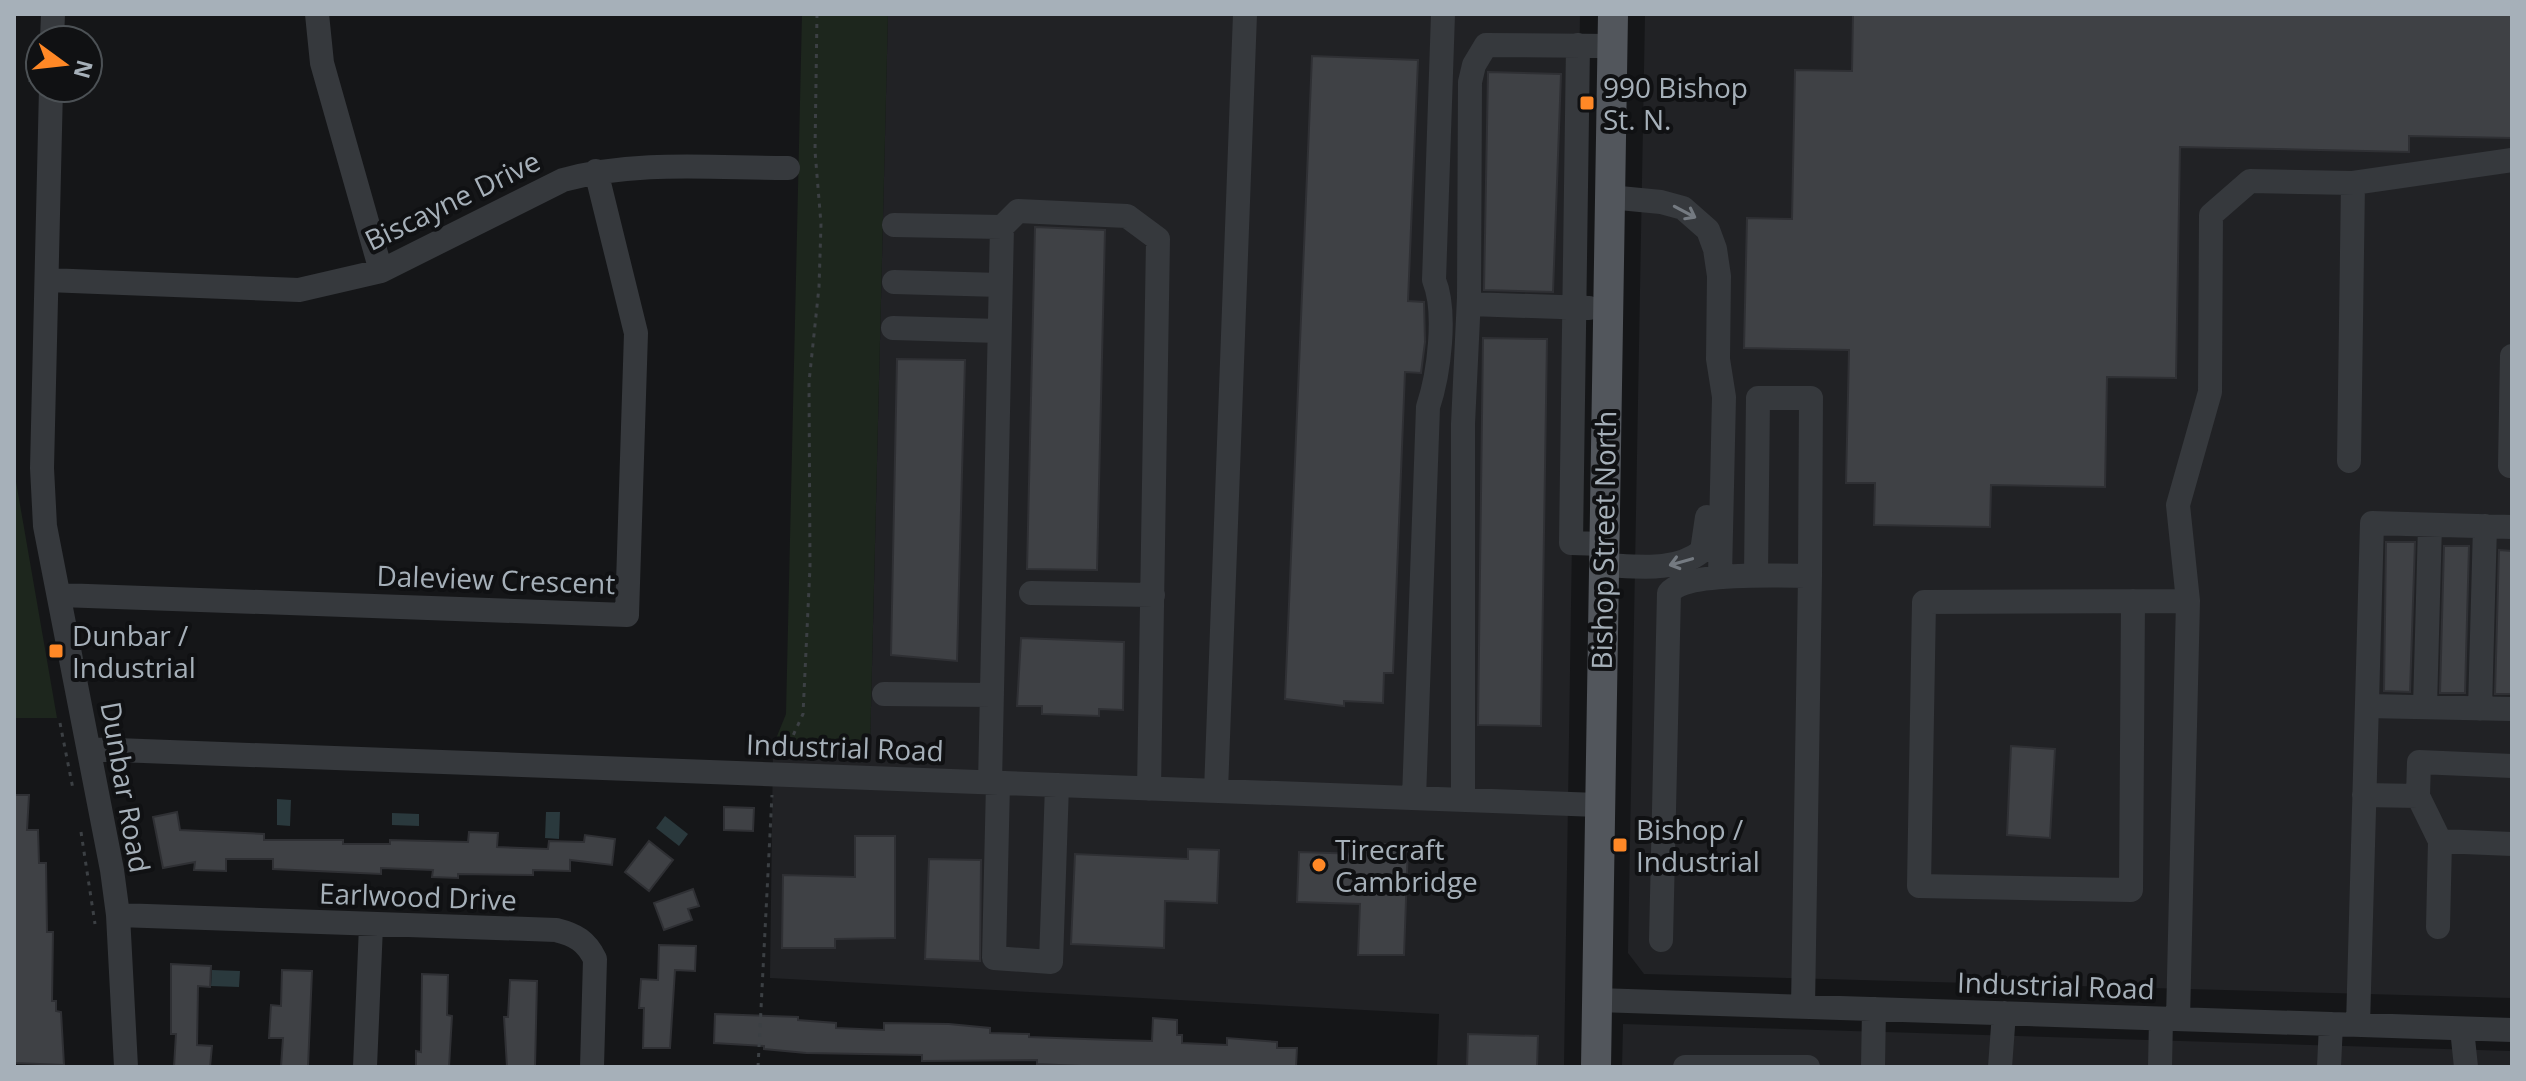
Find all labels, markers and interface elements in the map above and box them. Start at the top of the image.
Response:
north arrow [24,24,104,104]
text: N [67,57,101,82]
place label: 990 Bishop St. N. [1603,68,1748,138]
marker: 990 Bishop St. N. [1578,94,1596,112]
street label: Biscayne Drive [358,141,546,259]
one-way arrow [1673,204,1696,220]
street label: Bishop Street North [1582,410,1624,670]
one-way arrow [1669,555,1694,570]
street label: Daleview Crescent [376,556,616,602]
place label: Dunbar / Industrial [72,616,196,686]
marker: Dunbar / Industrial [47,642,65,660]
street label: Dunbar Road [92,699,160,875]
street label: Industrial Road [745,725,945,769]
place label: Bishop / Industrial [1636,810,1760,880]
place label: Tirecraft Cambridge [1335,830,1478,900]
marker: Bishop / Industrial [1611,836,1629,854]
marker: Tirecraft Cambridge [1310,856,1328,874]
street label: Earlwood Drive [318,874,518,918]
street label: Industrial Road [1956,963,2156,1007]

